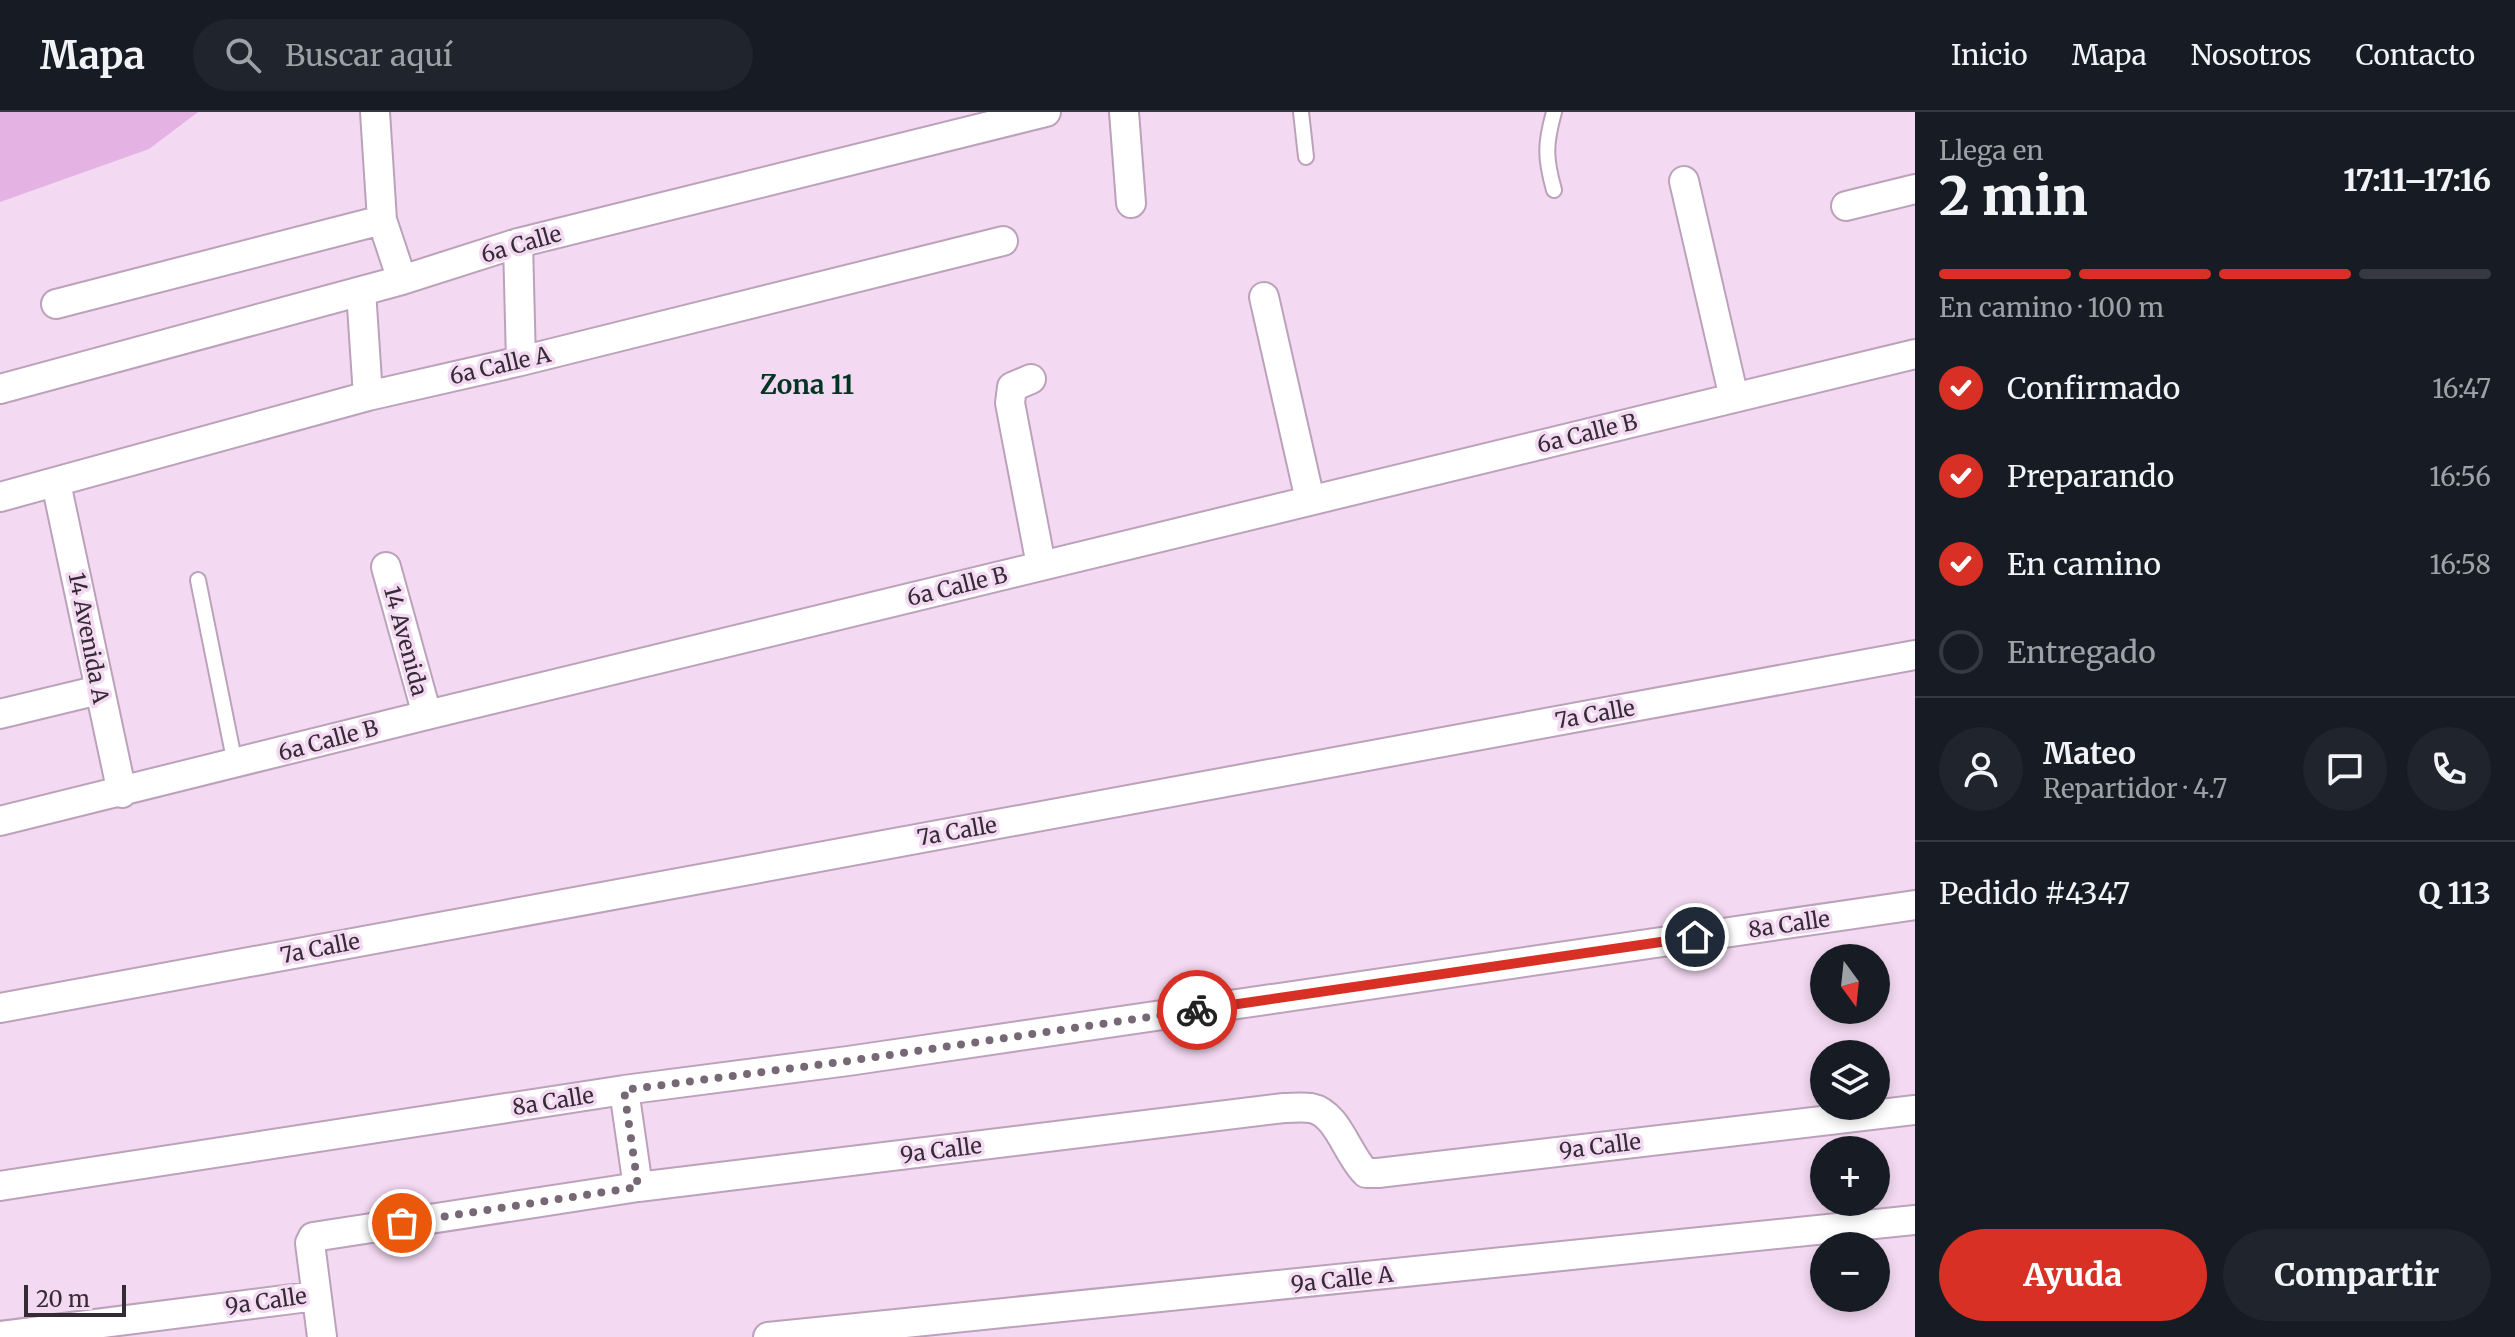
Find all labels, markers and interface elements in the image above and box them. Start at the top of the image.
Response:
search box [193,19,753,91]
text: Mapa [40,32,145,79]
icon: search [221,33,265,77]
text: Buscar aquí [285,36,453,74]
text: Inicio [1951,37,2028,73]
text: Mapa [2072,37,2147,73]
text: Nosotros [2191,37,2312,73]
text: Contacto [2356,37,2475,73]
text: Llega en [1939,134,2043,167]
text: 17:11–17:16 [2343,161,2491,199]
text: 2 min [1939,164,2088,229]
street label: 6a Calle [478,219,564,269]
text: En camino · 100 m [1939,291,2164,324]
street label: 6a Calle A [447,340,554,390]
icon: check [1939,366,1983,410]
district label: Zona 11 [760,368,854,401]
text: Confirmado [2007,369,2180,407]
text: 16:47 [2432,372,2491,405]
street label: 6a Calle B [1534,407,1640,459]
icon: check [1939,454,1983,498]
text: Preparando [2007,457,2174,495]
text: 16:56 [2429,460,2491,493]
icon: check [1939,542,1983,586]
text: En camino [2007,545,2161,583]
text: 16:58 [2430,548,2491,581]
street label: 6a Calle B [904,560,1010,612]
street label: 14 Avenida A [63,570,116,706]
street label: 14 Avenida [378,583,434,699]
text: Entregado [2007,633,2156,671]
street label: 7a Calle [1553,693,1637,735]
street label: 6a Calle B [275,713,381,767]
button: person [1939,727,2023,811]
button: chat [2303,727,2387,811]
button: phone [2407,727,2491,811]
text: Mateo [2043,734,2136,772]
text: Repartidor · 4.7 [2043,772,2227,805]
street label: 7a Calle [915,810,999,852]
text: Pedido #4347 [1939,874,2130,912]
text: Q 113 [2418,874,2491,912]
pin [1661,903,1729,971]
street label: 8a Calle [1746,904,1832,944]
icon: home [1673,915,1717,959]
street label: 7a Calle [278,927,362,969]
north arrow [1810,944,1890,1024]
map controls [1810,944,1890,1312]
courier [1157,970,1237,1050]
icon: bike [1175,988,1219,1032]
button: layers [1810,1040,1890,1120]
street label: 8a Calle [510,1081,596,1121]
street label: 9a Calle [1558,1127,1642,1165]
street label: 9a Calle [899,1131,983,1169]
button: + [1810,1136,1890,1216]
pin [368,1189,436,1257]
icon: bag [380,1201,424,1245]
button: Ayuda [1939,1229,2207,1321]
button: Compartir [2223,1229,2491,1321]
button: − [1810,1232,1890,1312]
street label: 9a Calle A [1290,1260,1395,1298]
scale bar [24,1281,126,1317]
street label: 9a Calle [224,1281,308,1321]
text: 20 m [36,1285,90,1313]

